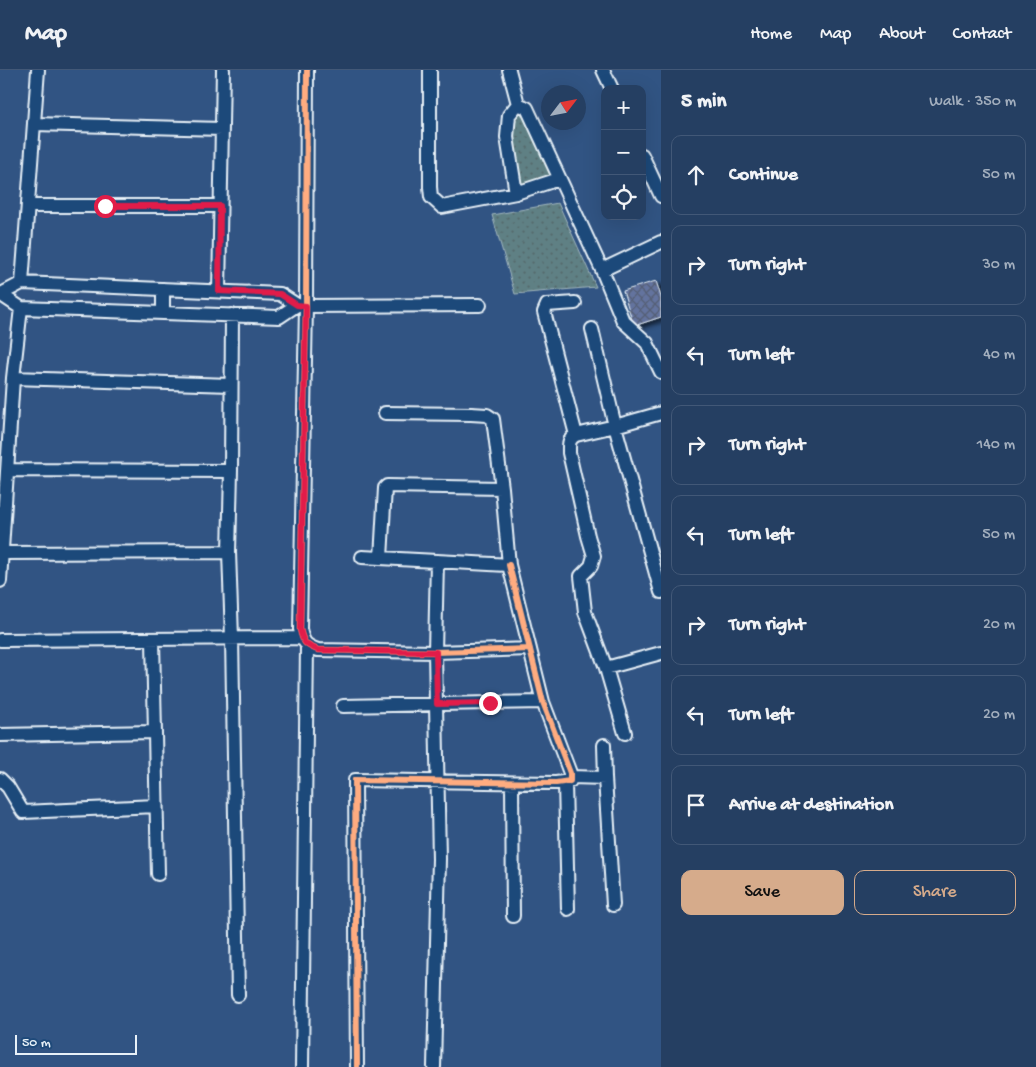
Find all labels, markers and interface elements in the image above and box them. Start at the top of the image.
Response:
text: Map [25,20,67,49]
text: Home [750,24,792,45]
text: Map [820,24,851,45]
text: About [879,24,925,45]
text: Contact [953,24,1011,45]
north arrow [541,85,586,130]
map controls [601,85,646,220]
button: + [601,85,646,130]
text: 5 min [681,90,726,115]
text: Walk · 350 m [929,93,1016,112]
button: − [601,130,646,175]
icon: ahead [682,161,710,189]
text: Continue [729,164,798,187]
text: 50 m [982,166,1015,185]
button: locate [601,175,646,220]
route start [94,195,117,218]
icon: right [682,251,710,279]
text: Turn right [729,254,805,277]
text: 30 m [982,256,1015,275]
icon: left [682,341,710,369]
text: Turn left [729,344,793,367]
text: 40 m [983,346,1015,365]
icon: right [682,431,710,459]
text: Turn right [729,434,805,457]
text: 140 m [977,436,1015,455]
icon: left [682,521,710,549]
text: Turn left [729,524,793,547]
text: 50 m [982,526,1015,545]
icon: right [682,611,710,639]
text: Turn right [729,614,805,637]
text: 20 m [983,616,1015,635]
route end [479,692,502,715]
icon: left [682,701,710,729]
text: Turn left [729,704,793,727]
text: 20 m [983,706,1015,725]
icon: arrive [682,791,710,819]
text: Arrive at destination [729,794,893,817]
button: Save [681,870,844,915]
button: Share [854,870,1016,915]
scale bar [15,1032,138,1055]
text: 50 m [22,1035,51,1052]

